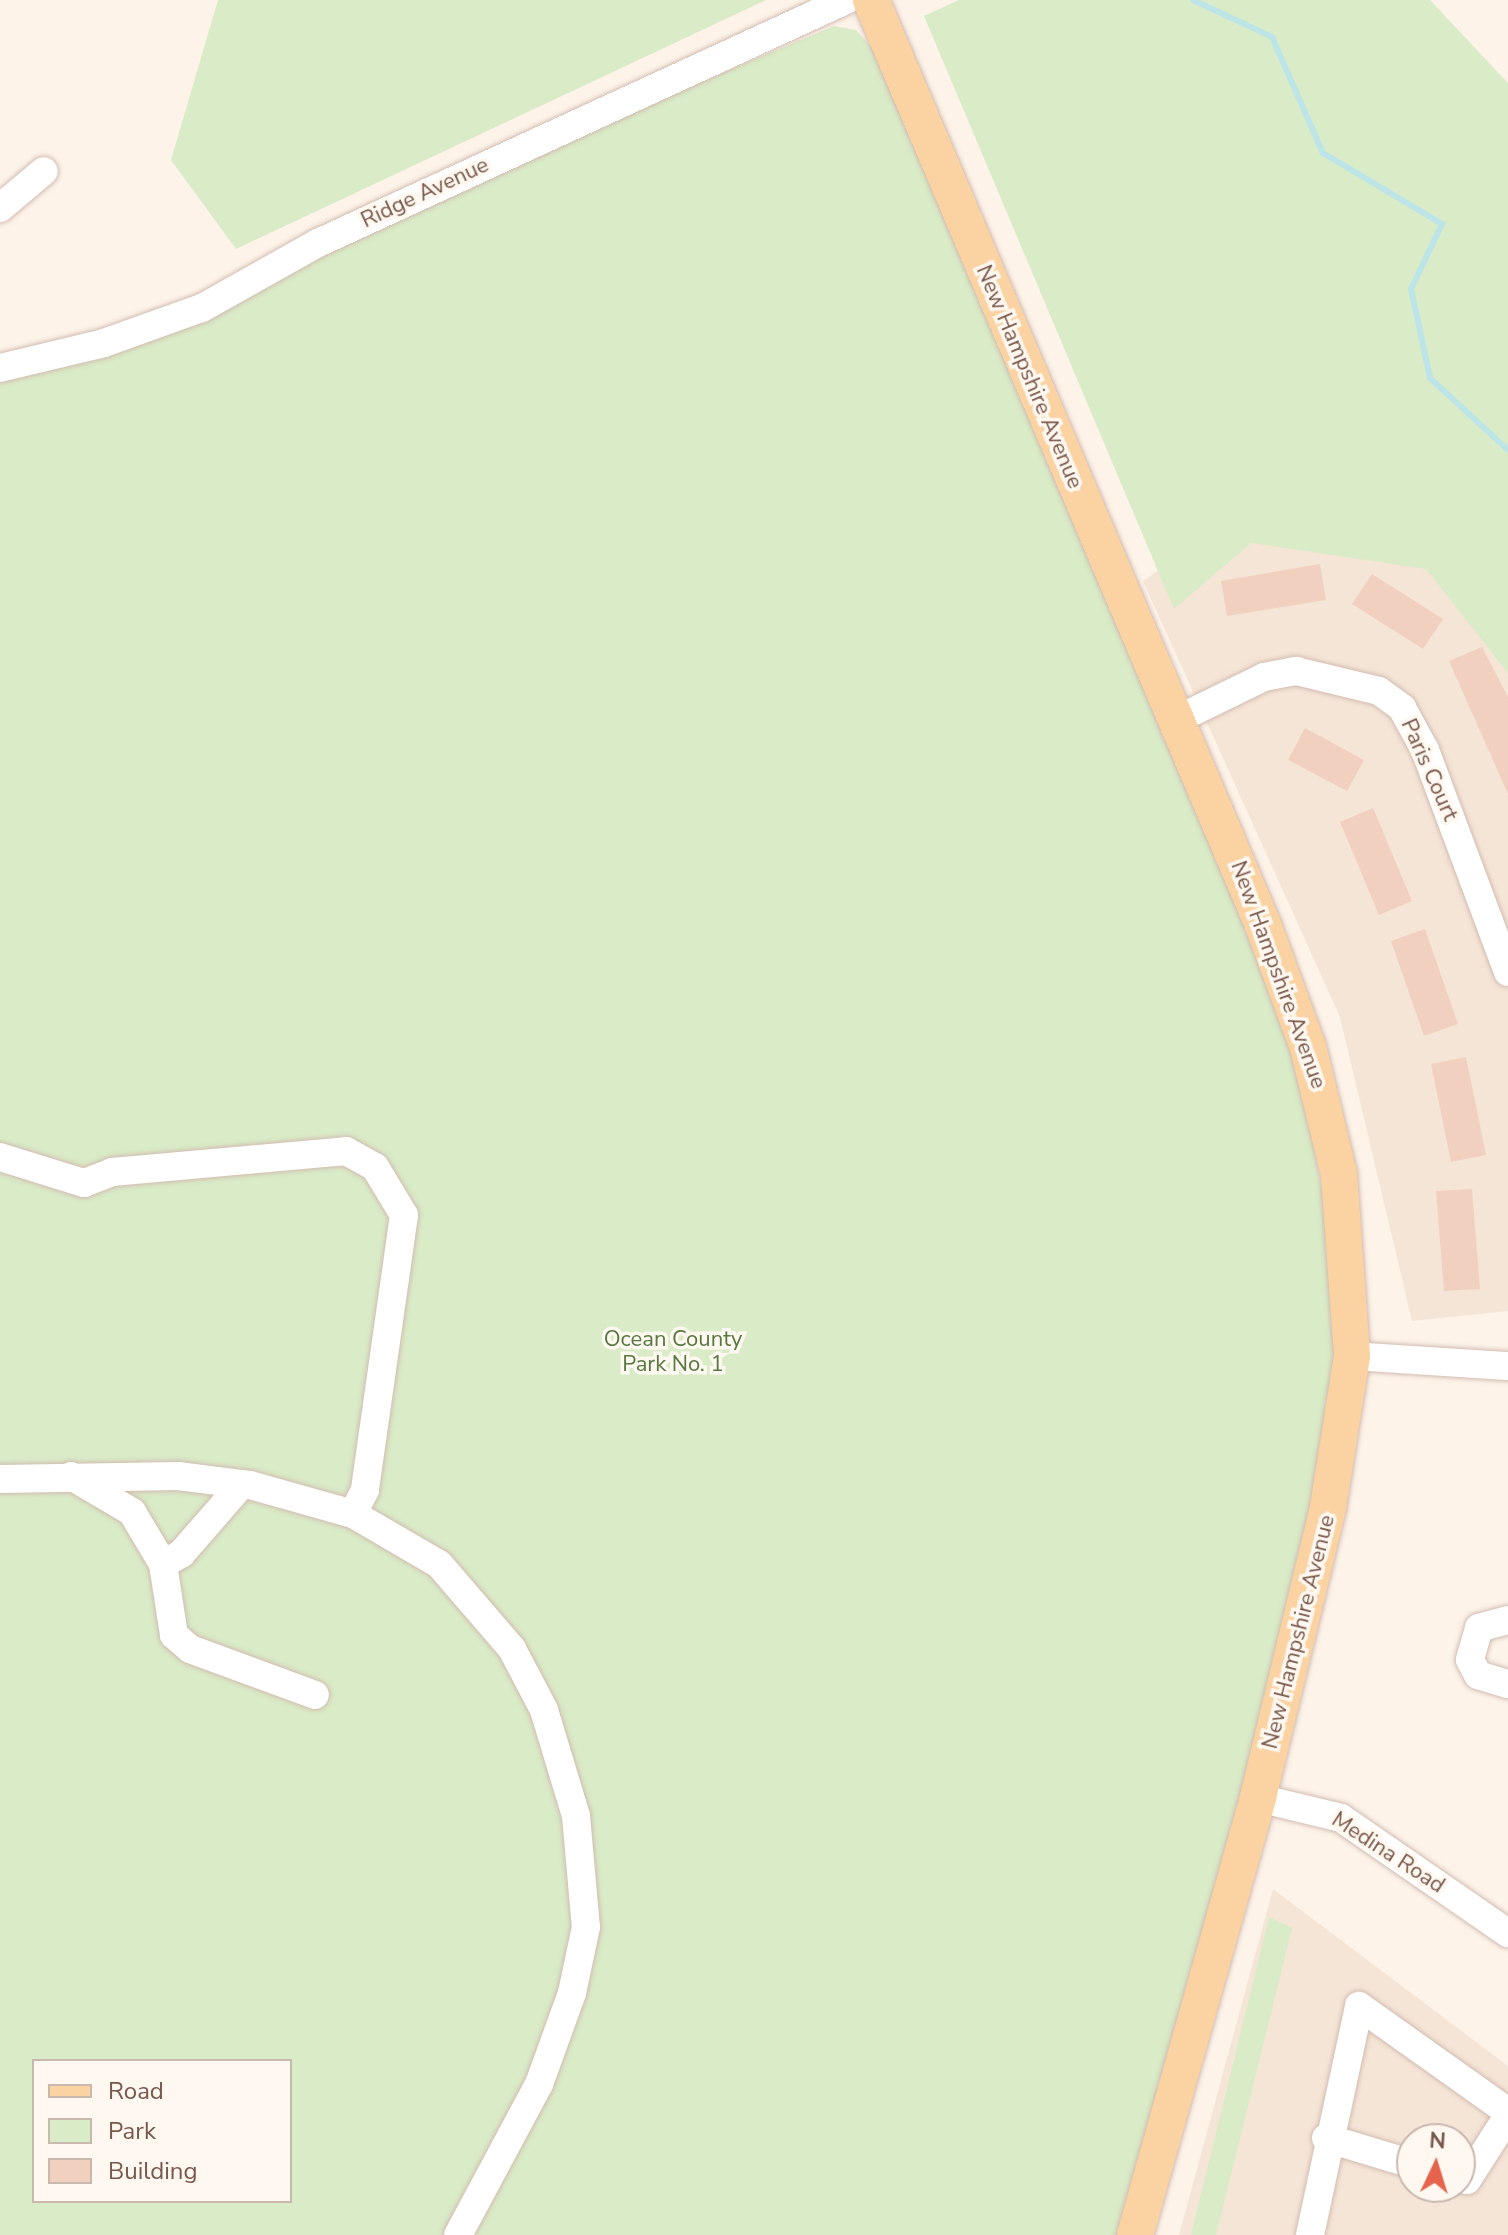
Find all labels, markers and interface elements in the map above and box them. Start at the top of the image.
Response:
street label: Ridge Avenue [357,152,493,234]
street label: New Hampshire Avenue [970,261,1088,493]
street label: Paris Court [1395,715,1463,825]
street label: New Hampshire Avenue [1225,858,1331,1092]
park label: Ocean County Park No. 1 [604,1326,742,1378]
street label: New Hampshire Avenue [1257,1512,1341,1752]
street label: Medina Road [1327,1807,1449,1899]
legend [32,2059,292,2203]
text: Road [108,2075,164,2107]
text: Park [108,2115,156,2147]
north arrow [1396,2123,1476,2203]
text: N [1428,2126,1447,2157]
text: Building [108,2155,198,2187]

